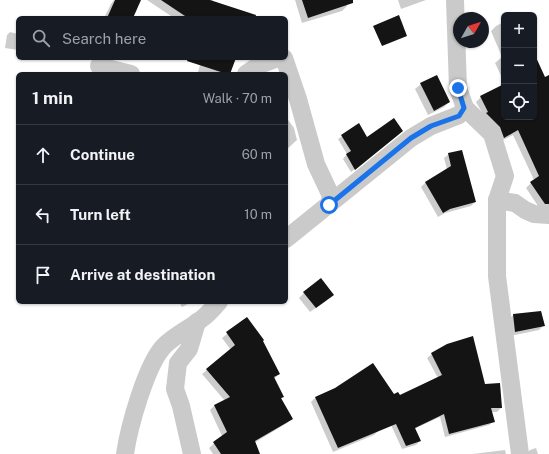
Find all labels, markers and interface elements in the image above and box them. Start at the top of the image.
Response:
north arrow [453,12,489,48]
map controls [501,12,537,120]
button: + [501,12,537,48]
search box [16,16,288,60]
icon: search [30,27,52,49]
text: Search here [62,30,146,47]
button: − [501,48,537,84]
route end [449,79,467,97]
button: locate [501,84,537,120]
text: 1 min [32,88,73,108]
text: Walk · 70 m [203,91,272,106]
icon: ahead [32,144,54,166]
text: Continue [70,146,135,163]
text: 60 m [242,147,272,162]
route start [320,196,338,214]
icon: left [32,204,54,226]
text: Turn left [70,206,131,223]
text: 10 m [244,207,272,222]
icon: arrive [32,264,54,286]
text: Arrive at destination [70,266,215,283]

